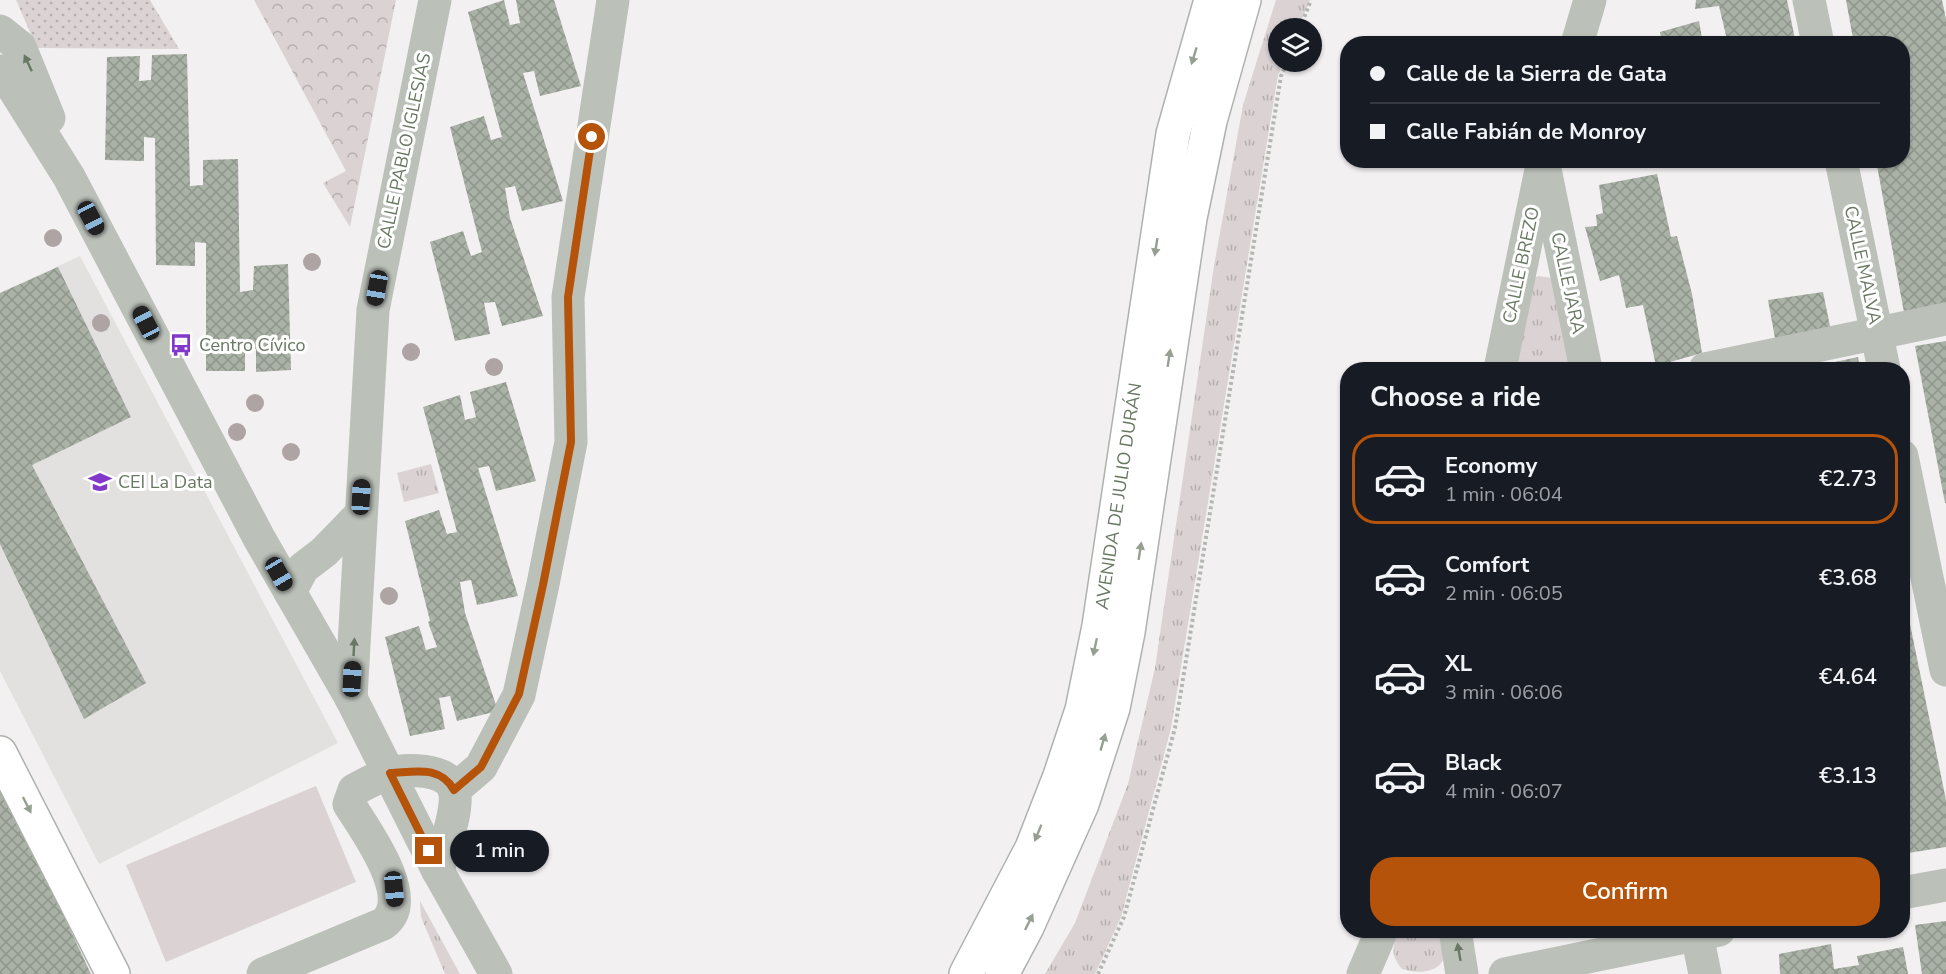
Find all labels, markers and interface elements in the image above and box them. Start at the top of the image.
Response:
map controls [1268,18,1322,72]
button: layers [1268,18,1322,72]
one-way arrow [1189,47,1198,65]
street label: CALLE PABLO IGLESIAS [371,51,437,251]
one-way arrow [23,54,32,71]
text: Calle de la Sierra de Gata [1406,59,1667,89]
text: Calle Fabián de Monroy [1406,117,1646,147]
route start [578,123,605,150]
car [75,198,107,238]
street label: CALLE MALVA [1839,203,1887,327]
street label: CALLE BREZO [1497,205,1545,325]
street label: CALLE JARA [1546,230,1590,336]
one-way arrow [1152,237,1161,256]
car [365,269,389,307]
car [130,303,162,343]
bus stop icon: Centro Cívico [168,332,194,358]
place label: Centro Cívico [199,333,305,357]
one-way arrow [1165,348,1174,367]
text: Choose a ride [1370,379,1541,416]
street label: AVENIDA DE JULIO DURÁN [1090,381,1147,611]
text: Economy [1445,451,1537,481]
icon: car [1373,452,1427,506]
text: €2.73 [1819,464,1877,494]
school or university icon: CEI La Data [87,469,113,495]
place label: CEI La Data [118,470,213,494]
car [351,479,371,515]
text: 1 min · 06:04 [1445,481,1563,508]
one-way arrow [1136,541,1145,560]
text: Comfort [1445,550,1529,580]
icon: car [1373,551,1427,605]
car [262,554,296,594]
text: €3.68 [1819,563,1877,593]
text: 2 min · 06:05 [1445,580,1563,607]
one-way arrow [349,638,359,657]
one-way arrow [1090,638,1099,657]
text: XL [1445,649,1472,679]
icon: car [1373,650,1427,704]
car [342,661,362,697]
text: €4.64 [1819,662,1877,692]
text: 3 min · 06:06 [1445,679,1563,706]
one-way arrow [1099,733,1108,751]
text: Black [1445,748,1501,778]
icon: car [1373,749,1427,803]
text: €3.13 [1819,761,1877,791]
text: 4 min · 06:07 [1445,778,1563,805]
one-way arrow [22,797,32,814]
one-way arrow [1032,824,1042,842]
callout: 1 min [450,830,549,872]
route end [415,837,442,864]
text: 1 min [474,837,525,864]
button: Confirm [1370,857,1880,926]
car [383,870,405,908]
one-way arrow [1025,914,1034,931]
one-way arrow [1454,942,1463,961]

